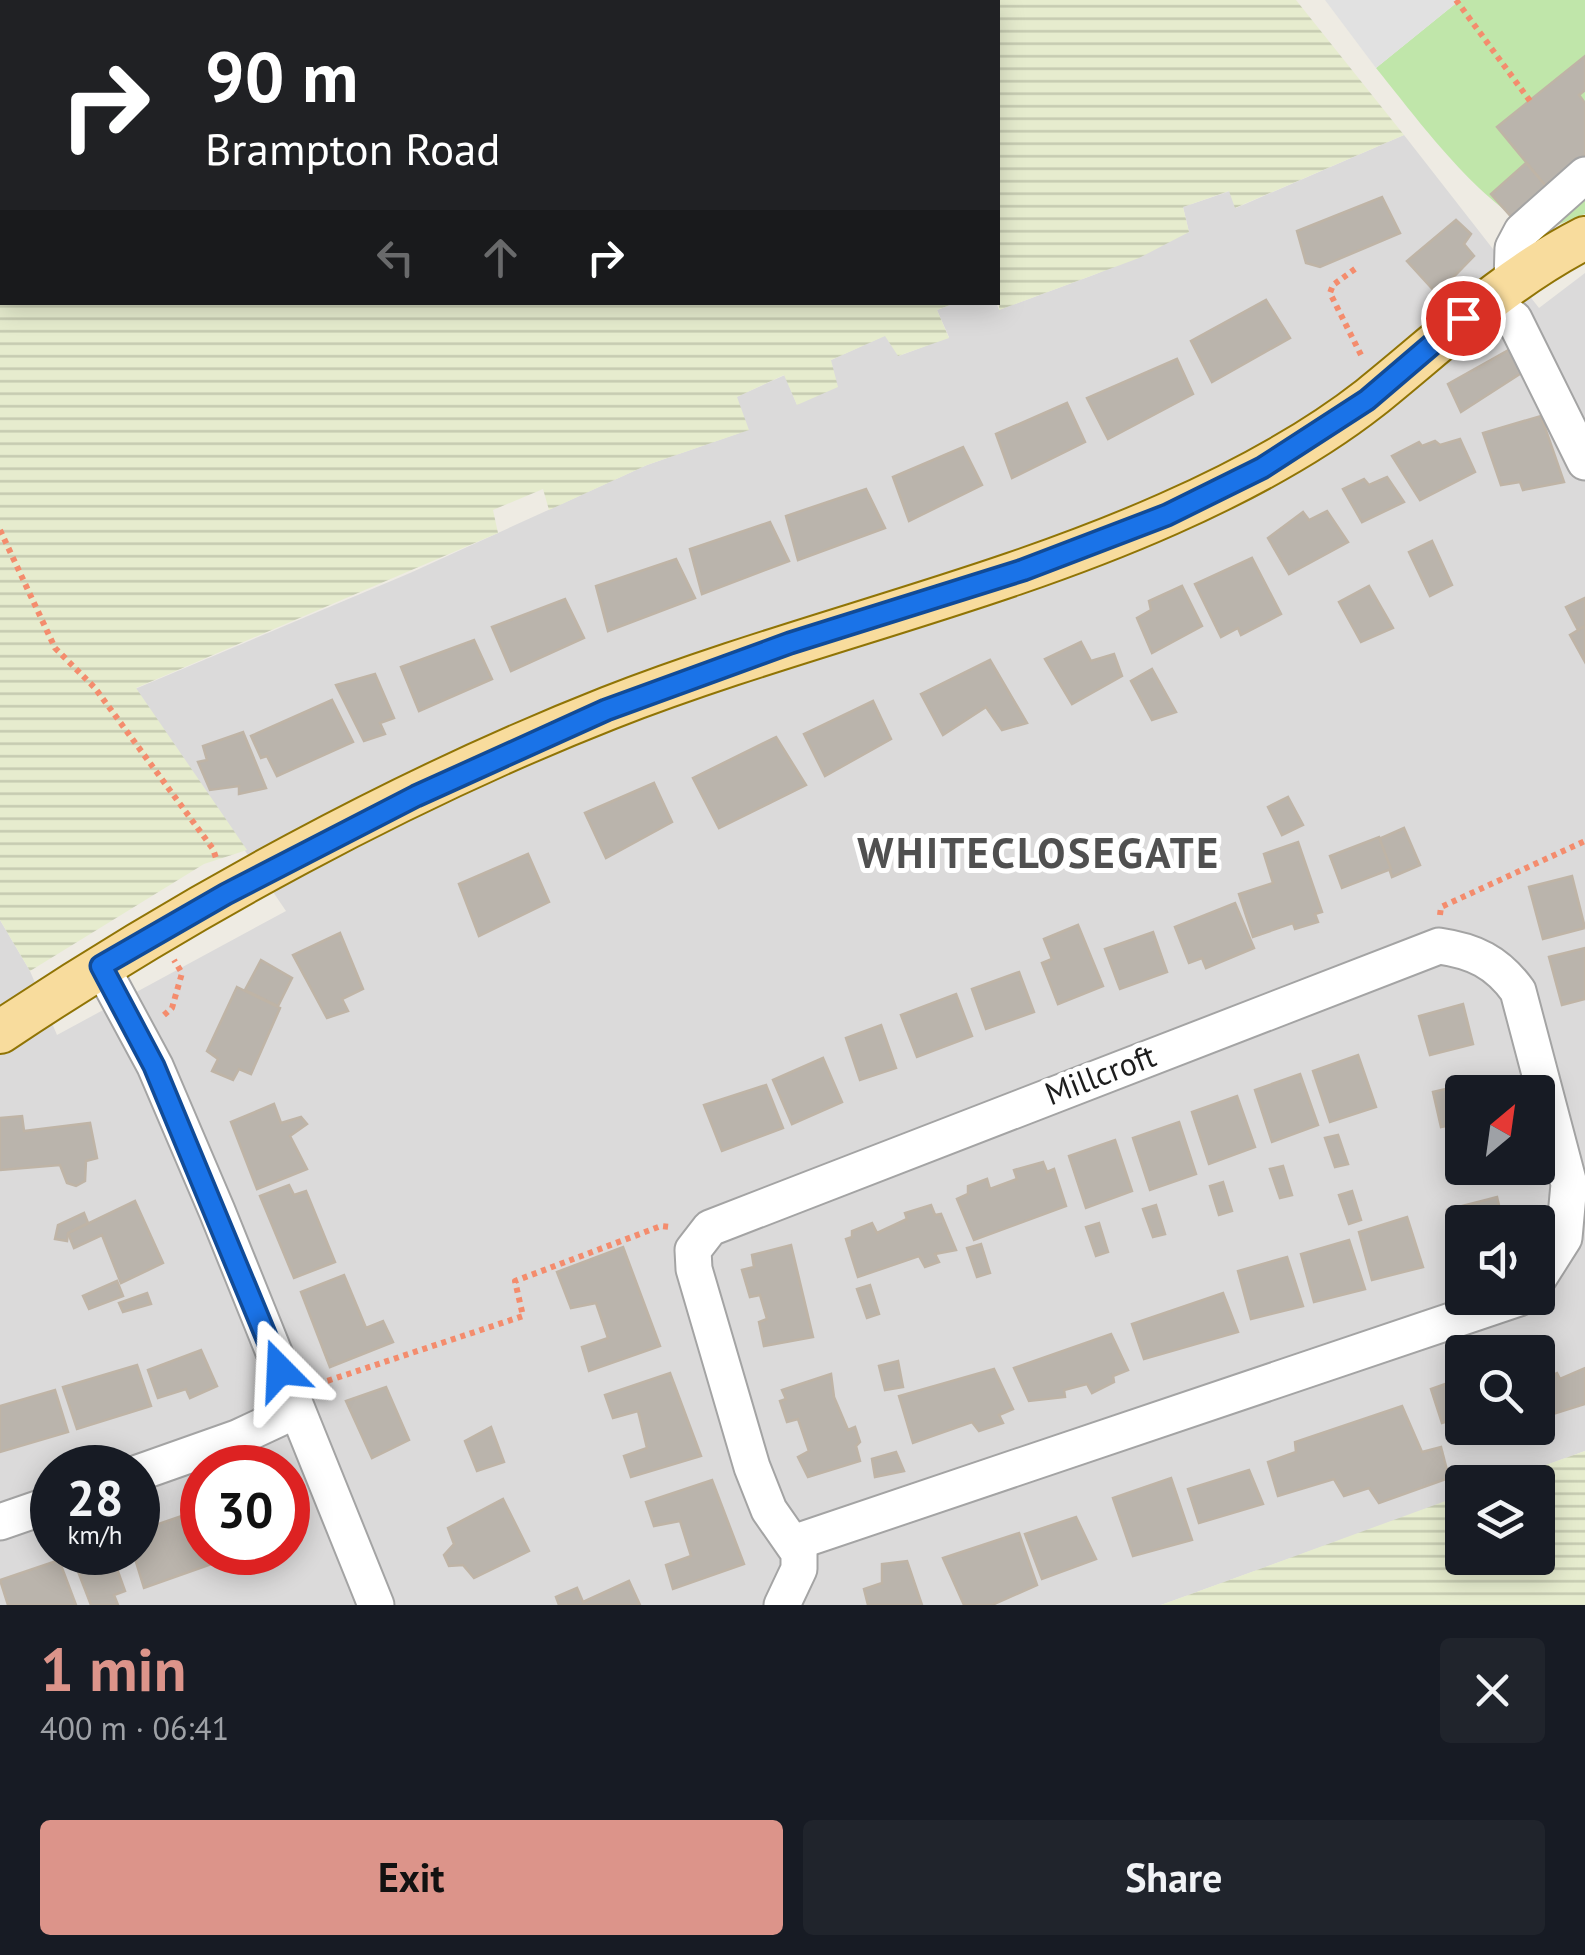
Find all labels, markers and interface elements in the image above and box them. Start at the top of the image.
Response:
text: 90 m [205,31,358,121]
icon: right [40,40,170,170]
text: Brampton Road [205,119,501,177]
icon: left [368,230,423,285]
icon: ahead [473,230,528,285]
icon: right [578,230,633,285]
pin [1421,276,1506,361]
icon: arrive [1436,291,1491,346]
district label: WHITECLOSEGATE [857,825,1221,880]
street label: Millcroft [1039,1034,1161,1114]
north arrow [1445,1075,1555,1185]
map controls [1445,1075,1555,1575]
button: sound [1445,1205,1555,1315]
position arrow [228,1318,332,1422]
button: search [1445,1335,1555,1445]
speed limit sign: 30 [180,1445,310,1575]
text: 28 [67,1465,123,1530]
button: layers [1445,1465,1555,1575]
text: km/h [68,1519,122,1551]
text: 1 min [40,1630,186,1708]
button: close [1440,1638,1545,1743]
text: 400 m · 06:41 [40,1707,229,1749]
button: Exit [40,1820,783,1935]
button: Share [803,1820,1545,1935]

